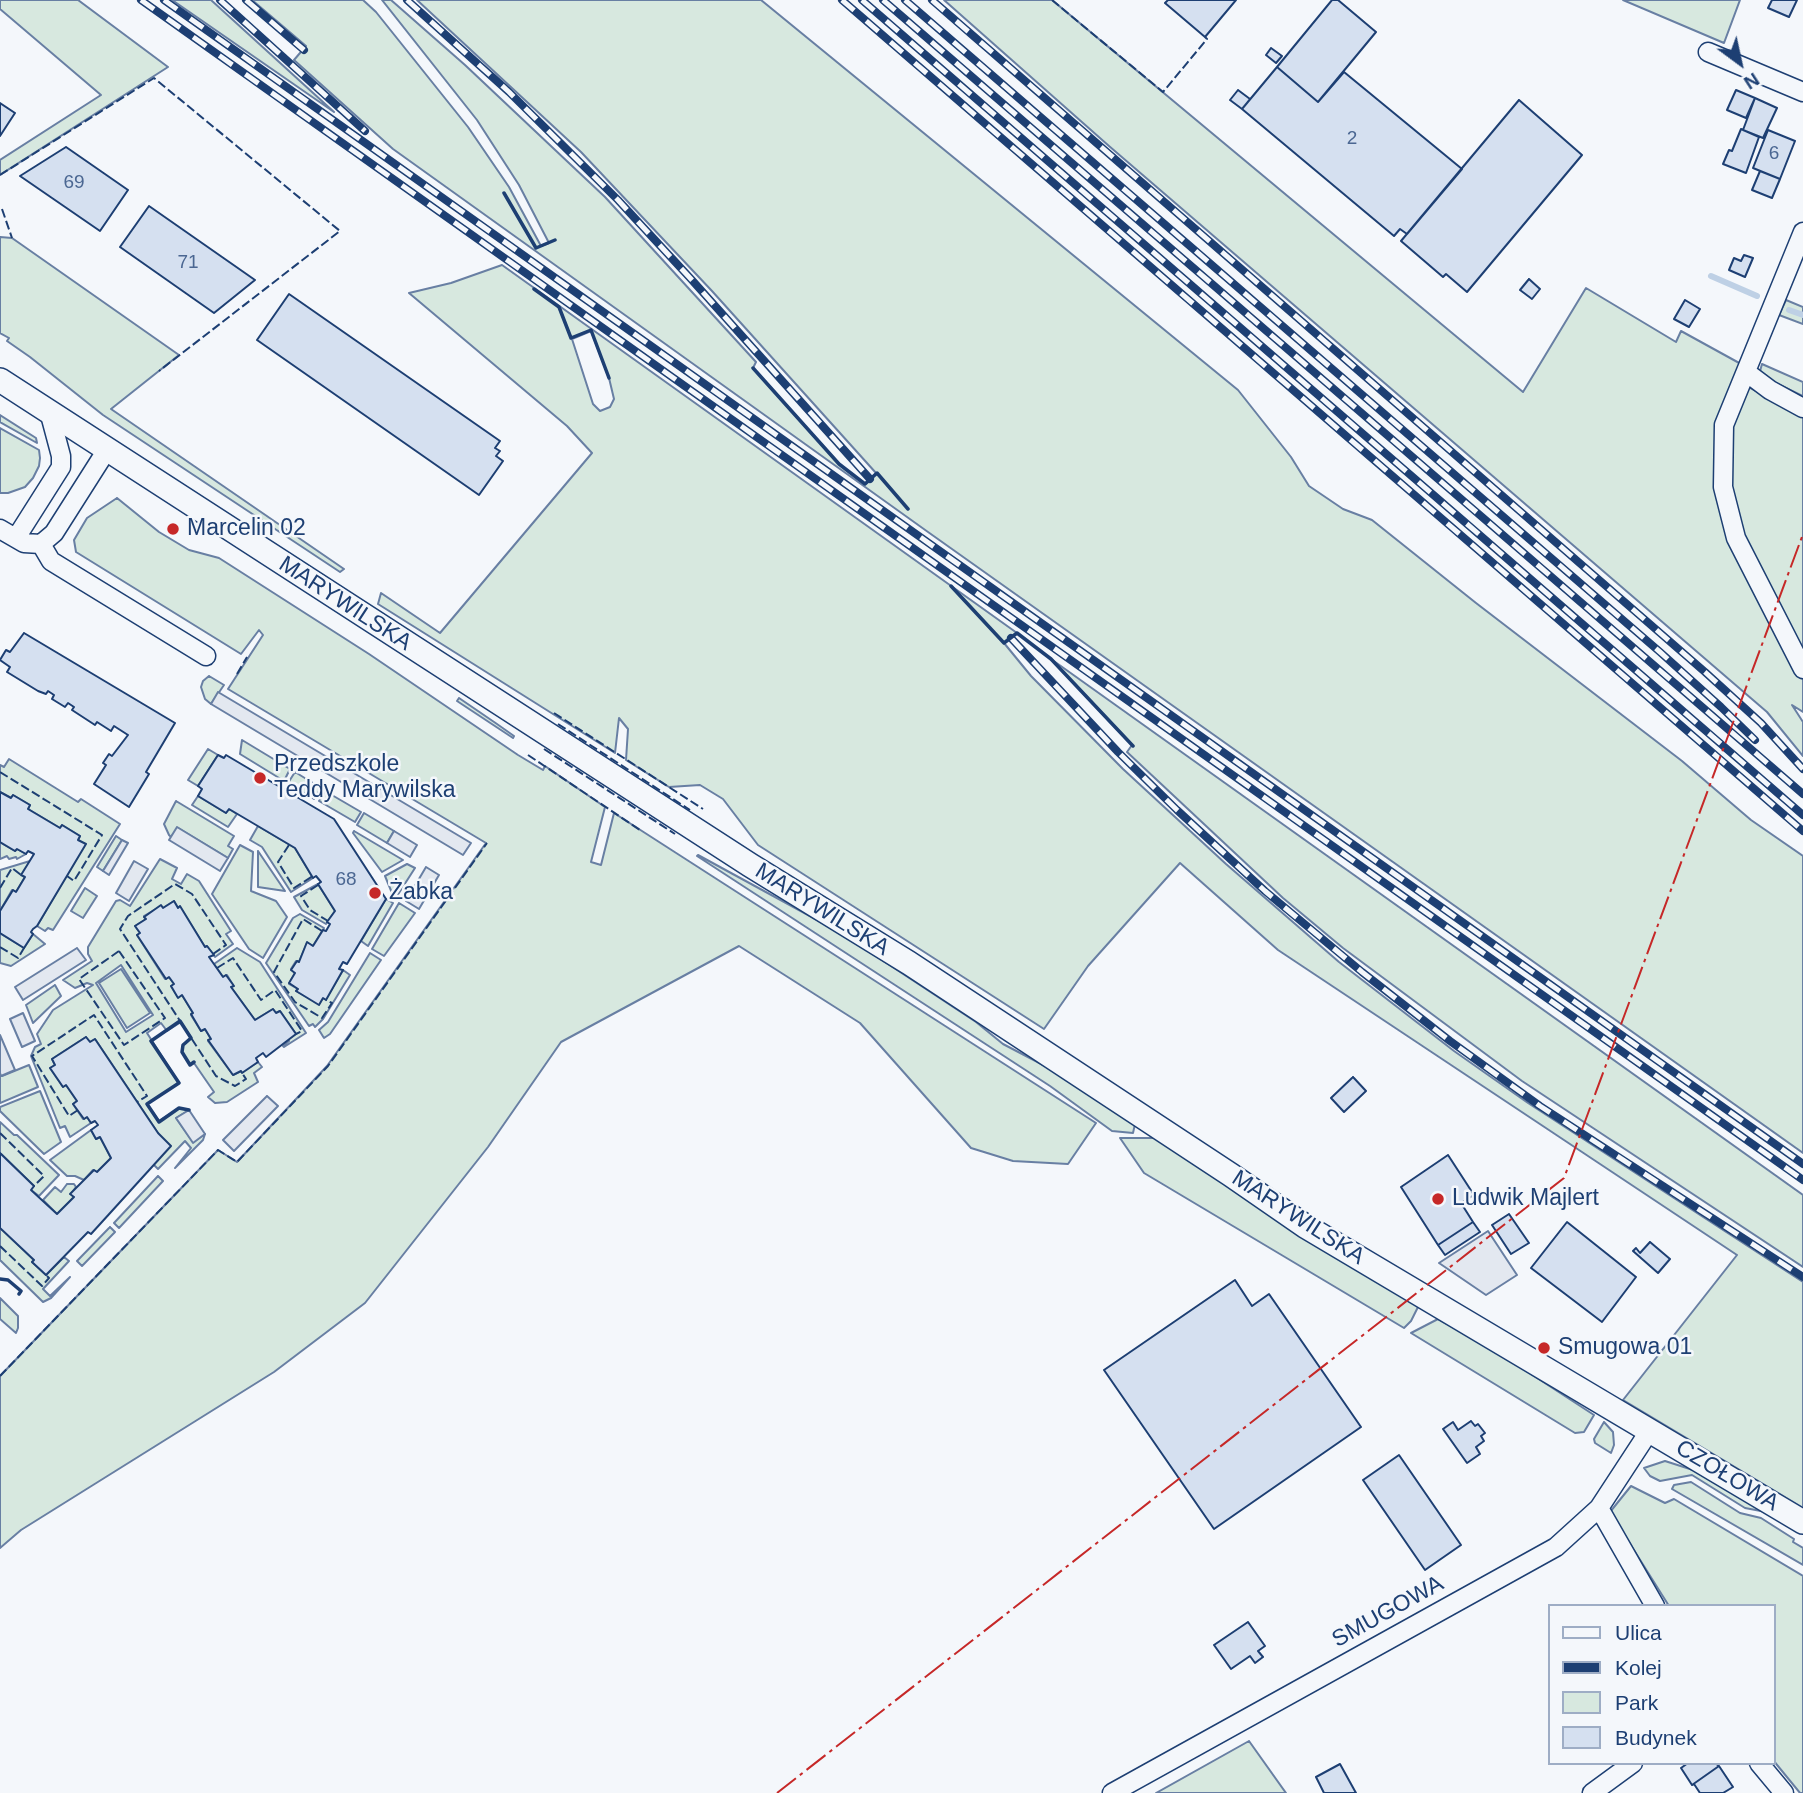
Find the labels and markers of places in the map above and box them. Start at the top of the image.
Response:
place label: Marcelin 02 [187,515,306,543]
marker: Marcelin 02 [165,521,181,537]
place label: Przedszkole Teddy Marywilska [274,751,455,805]
marker: Przedszkole Teddy Marywilska [252,770,268,786]
place label: Żabka [389,879,453,907]
marker: Żabka [367,885,383,901]
place label: Ludwik Majlert [1452,1185,1599,1213]
marker: Ludwik Majlert [1430,1191,1446,1207]
place label: Smugowa 01 [1558,1334,1692,1362]
marker: Smugowa 01 [1536,1340,1552,1356]

